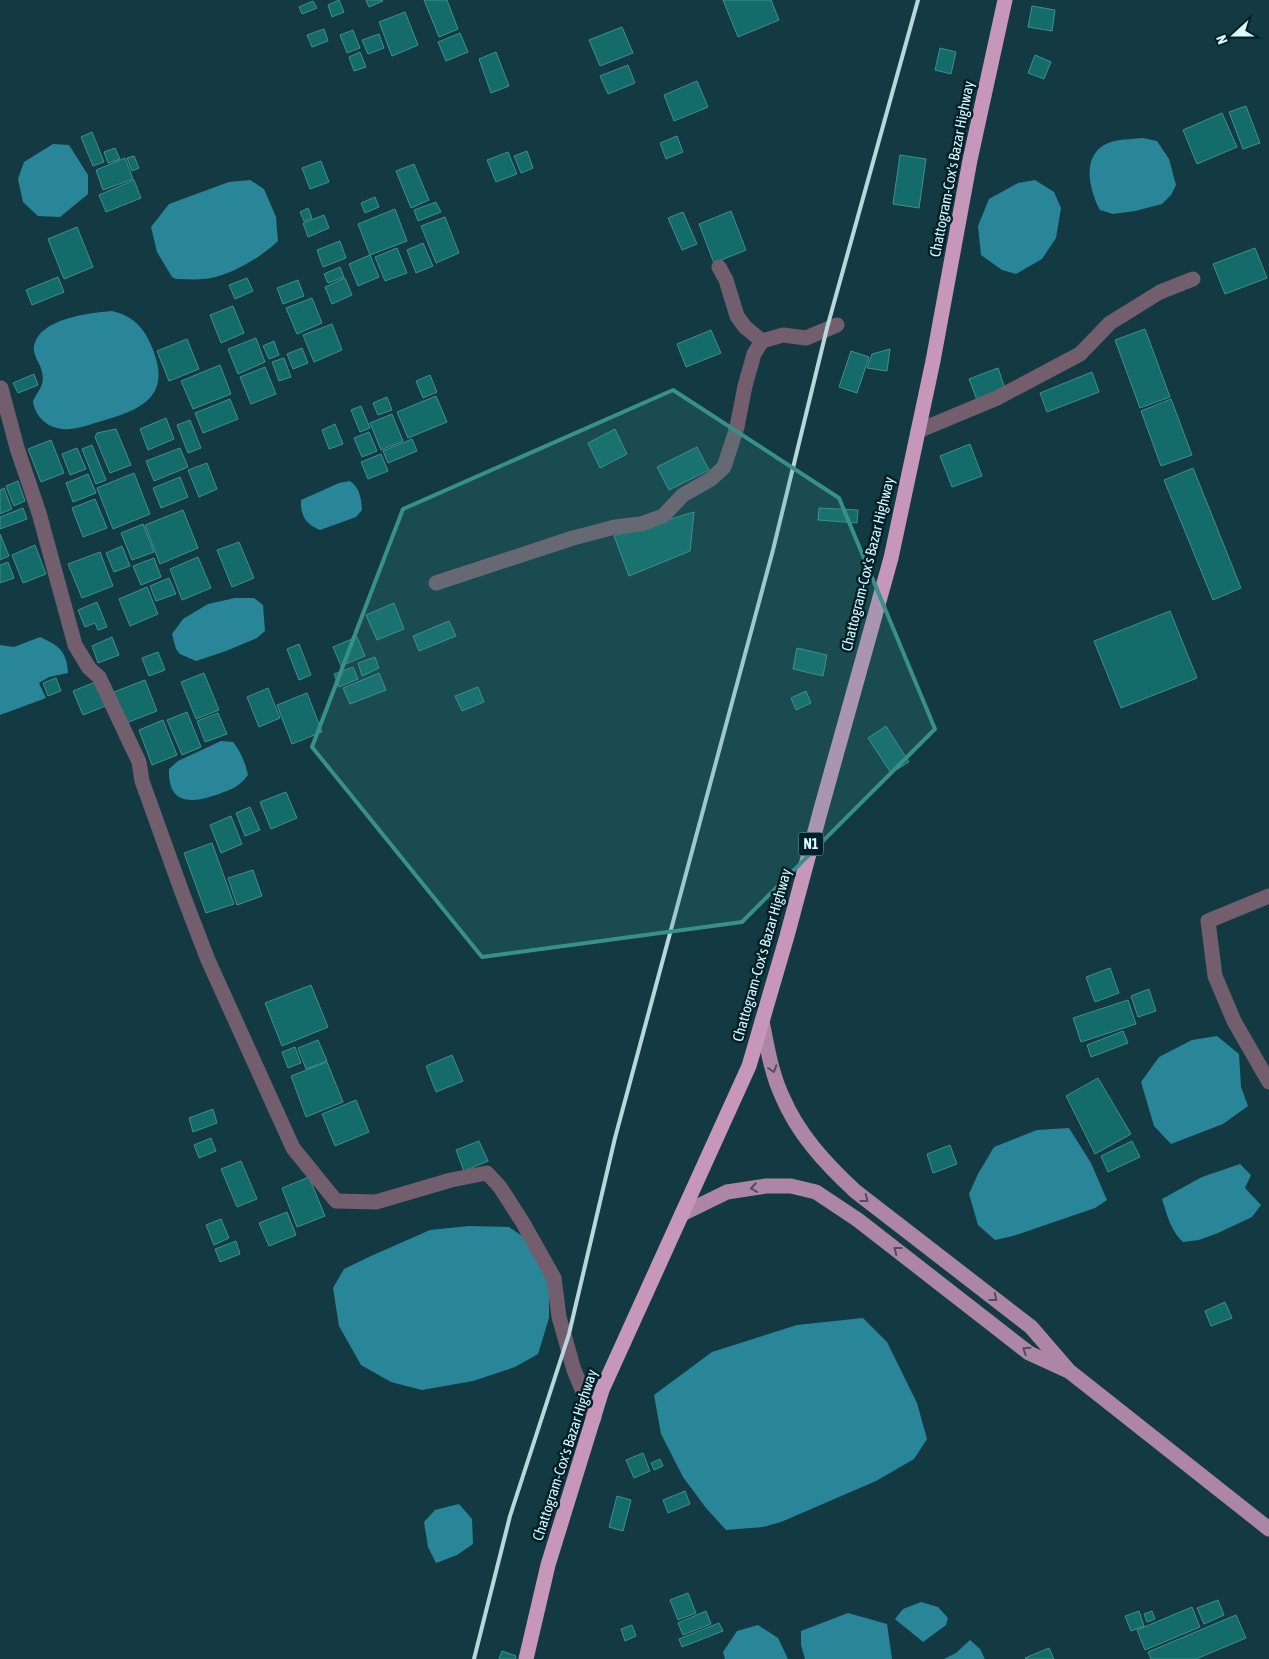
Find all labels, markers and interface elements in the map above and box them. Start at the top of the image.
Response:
north arrow [1209,10,1259,60]
text: N [1213,33,1231,46]
street label: Chattogram-Cox's Bazar Highway [926,79,977,258]
street label: Chattogram-Cox's Bazar Highway [838,475,897,653]
road number: N1 [798,832,824,856]
street label: Chattogram-Cox's Bazar Highway [729,867,794,1043]
one-way arrow [767,1064,777,1072]
one-way arrow [750,1182,758,1193]
one-way arrow [859,1193,868,1201]
one-way arrow [894,1248,903,1256]
one-way arrow [988,1292,997,1301]
one-way arrow [1022,1347,1031,1356]
street label: Chattogram-Cox's Bazar Highway [529,1367,600,1543]

